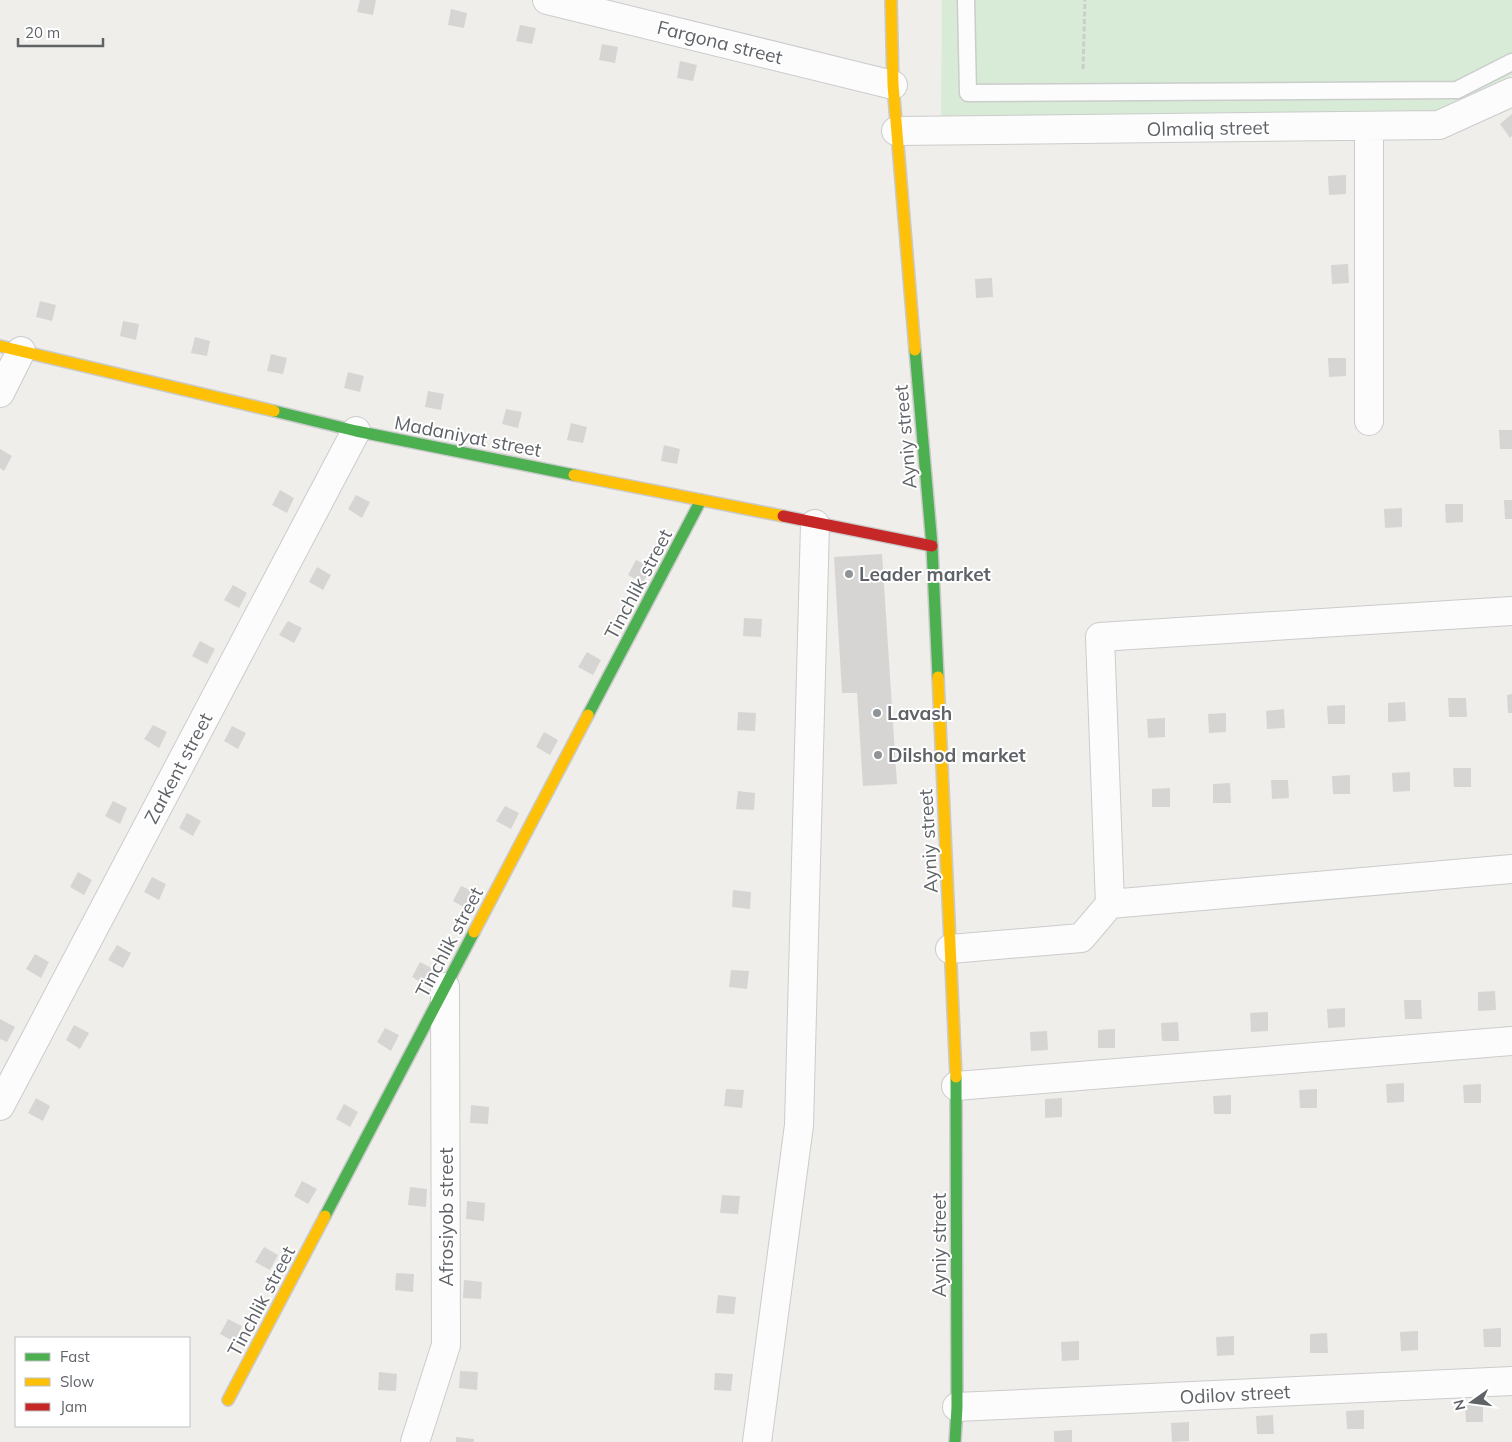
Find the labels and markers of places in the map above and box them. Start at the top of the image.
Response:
place label: Leader market [859,562,991,586]
marker: Leader market [843,568,855,580]
place label: Lavash [887,701,952,725]
marker: Lavash [871,707,883,719]
place label: Dilshod market [888,743,1026,767]
marker: Dilshod market [872,749,884,761]

